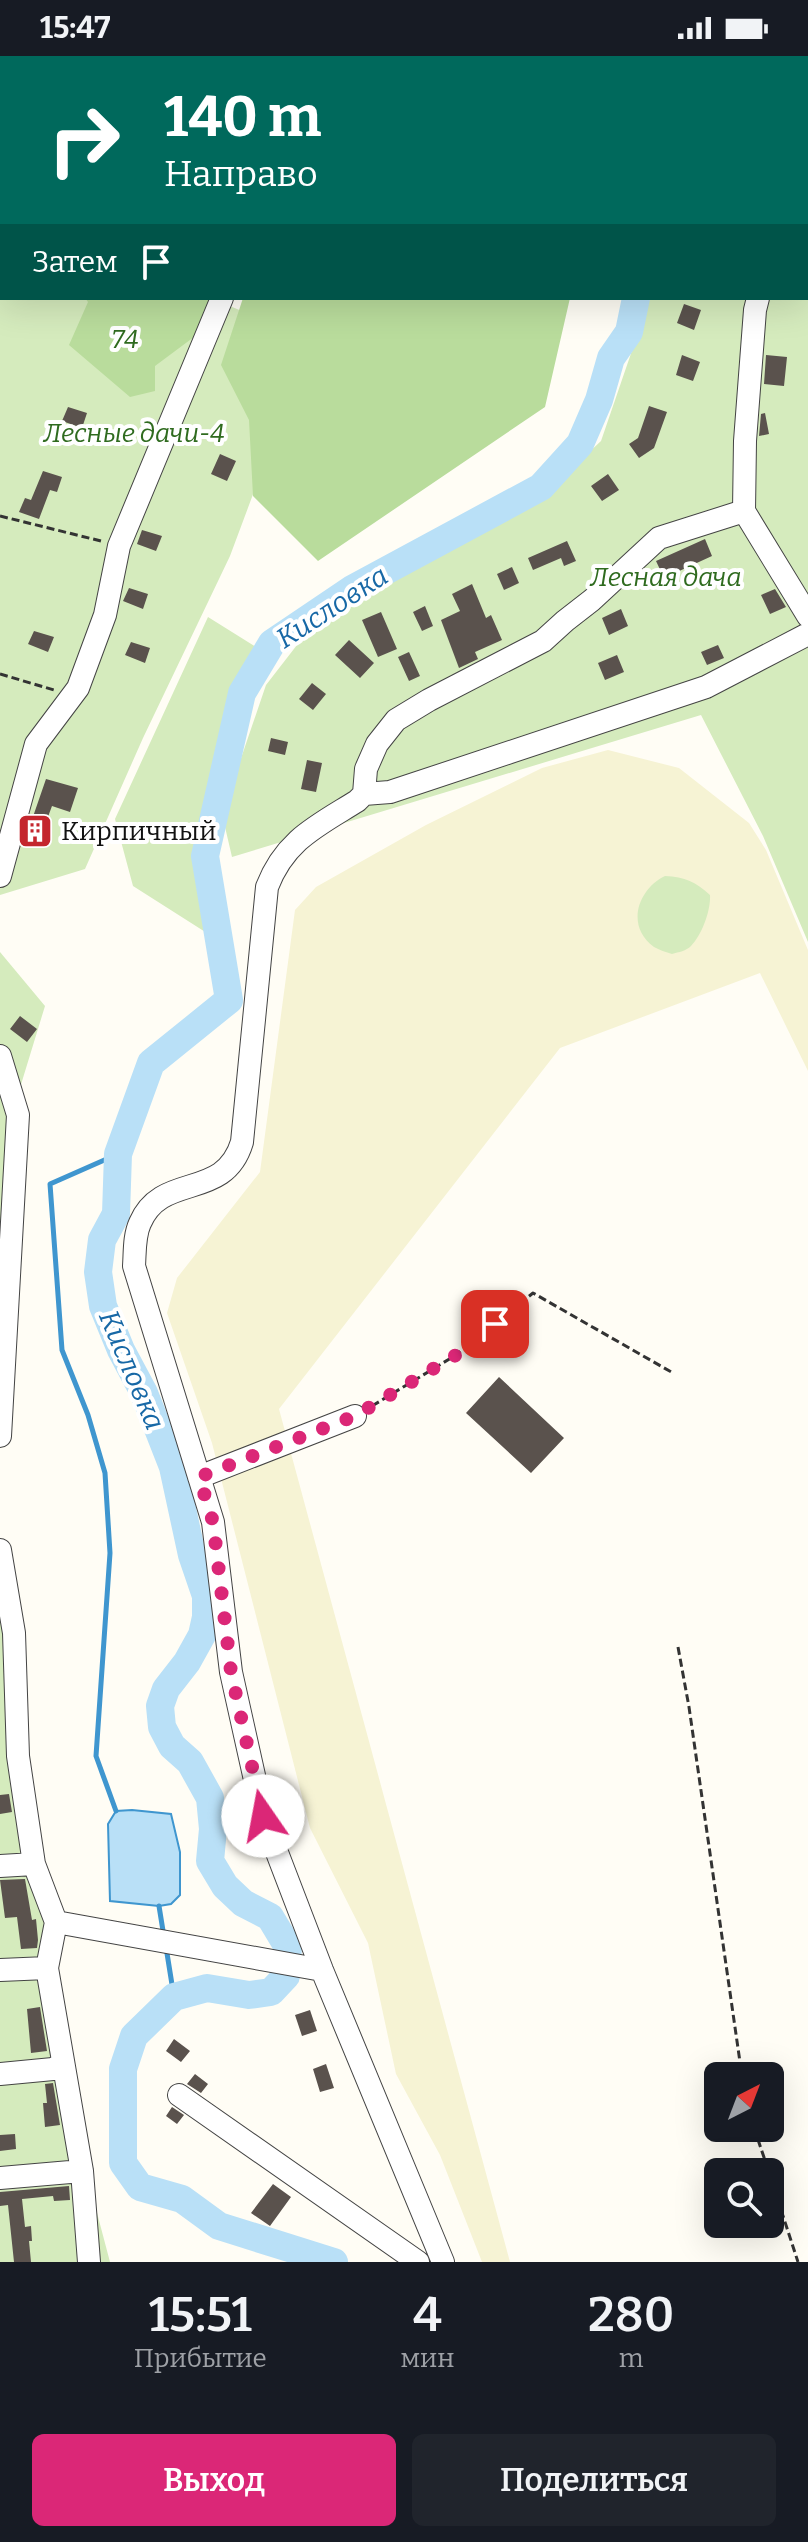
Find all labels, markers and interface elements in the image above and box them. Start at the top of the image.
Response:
text: 15:47 [40,10,110,46]
text: 140 m [164,84,321,151]
icon: right [32,88,136,192]
text: Направо [164,152,318,196]
icon: arrive [134,240,178,284]
text: Затем [32,244,118,280]
park label: 74 [112,324,138,355]
park label: Лесные дачи-4 [43,418,224,449]
water label: Кисловка [270,559,394,655]
park label: Лесная дача [589,562,742,593]
building icon: Кирпичный [16,812,54,850]
place label: Кирпичный [61,816,217,847]
pin [461,1290,529,1358]
icon: arrive [473,1302,517,1346]
water label: Кисловка [92,1305,172,1435]
position arrow [221,1774,305,1858]
north arrow [704,2062,784,2142]
map controls [704,2062,784,2238]
button: search [704,2158,784,2238]
text: 15:51 [149,2286,252,2344]
text: 4 [413,2286,442,2344]
text: 280 [588,2286,674,2344]
text: Прибытие [134,2343,267,2374]
text: мин [401,2343,454,2374]
text: m [619,2343,644,2374]
button: Выход [32,2434,396,2526]
button: Поделиться [412,2434,776,2526]

